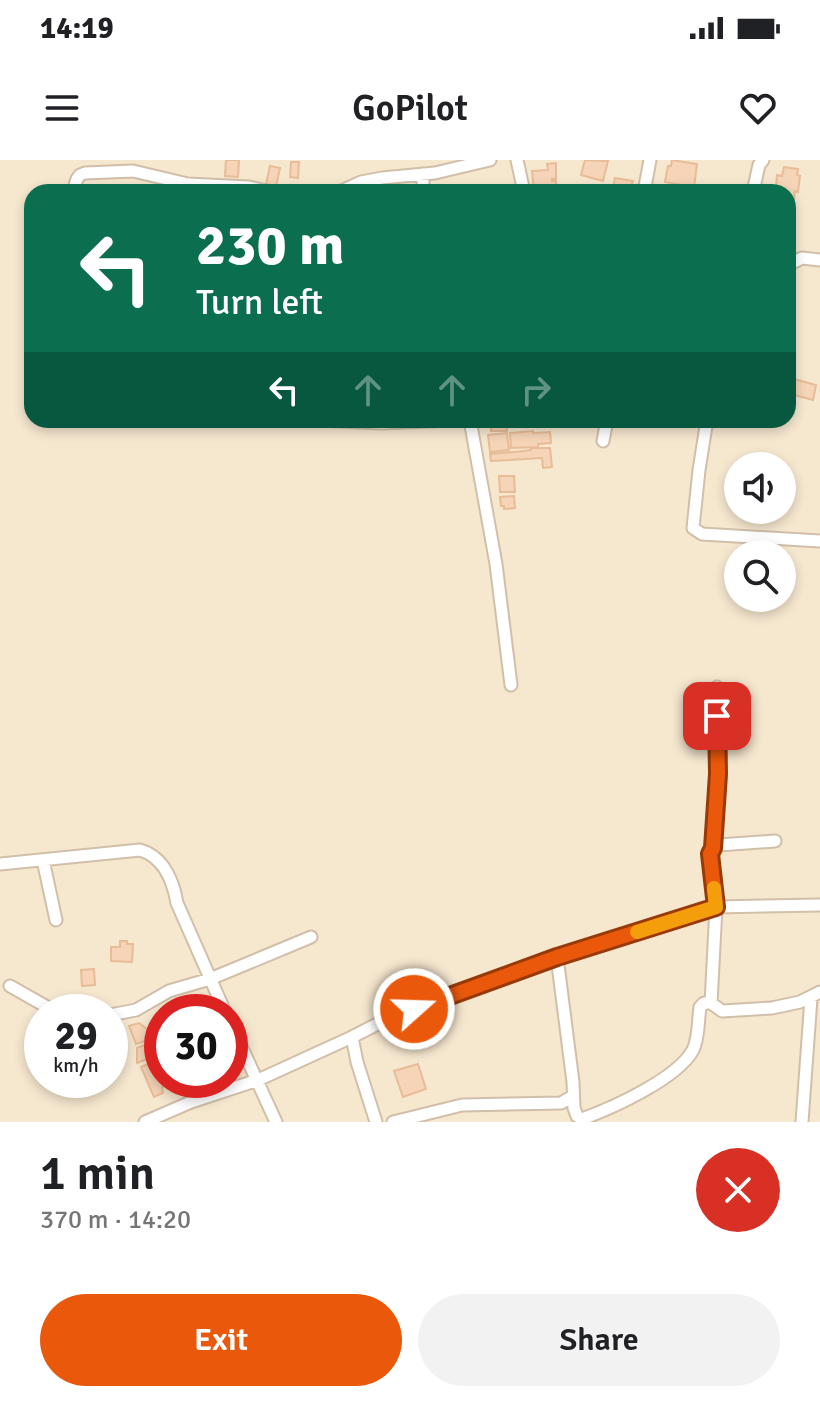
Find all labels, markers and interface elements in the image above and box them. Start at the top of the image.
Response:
text: 14:19 [40,10,114,47]
icon: menu [40,86,84,130]
text: GoPilot [352,86,468,131]
icon: heart [736,86,780,130]
text: 230 m [196,211,344,280]
icon: left [64,216,168,320]
text: Turn left [196,280,323,325]
icon: left [262,368,306,412]
icon: ahead [346,368,390,412]
icon: ahead [430,368,474,412]
icon: right [514,368,558,412]
map controls [724,452,796,612]
button: sound [724,452,796,524]
button: search [724,540,796,612]
pin [683,682,751,750]
icon: arrive [695,694,739,738]
position arrow [372,967,456,1051]
speed limit sign: 30 [144,994,248,1098]
text: 29 [54,1011,98,1061]
text: km/h [53,1053,99,1078]
text: 1 min [40,1144,155,1203]
button: close [696,1148,780,1232]
text: 370 m · 14:20 [40,1204,191,1236]
button: Exit [40,1294,402,1386]
button: Share [418,1294,780,1386]

